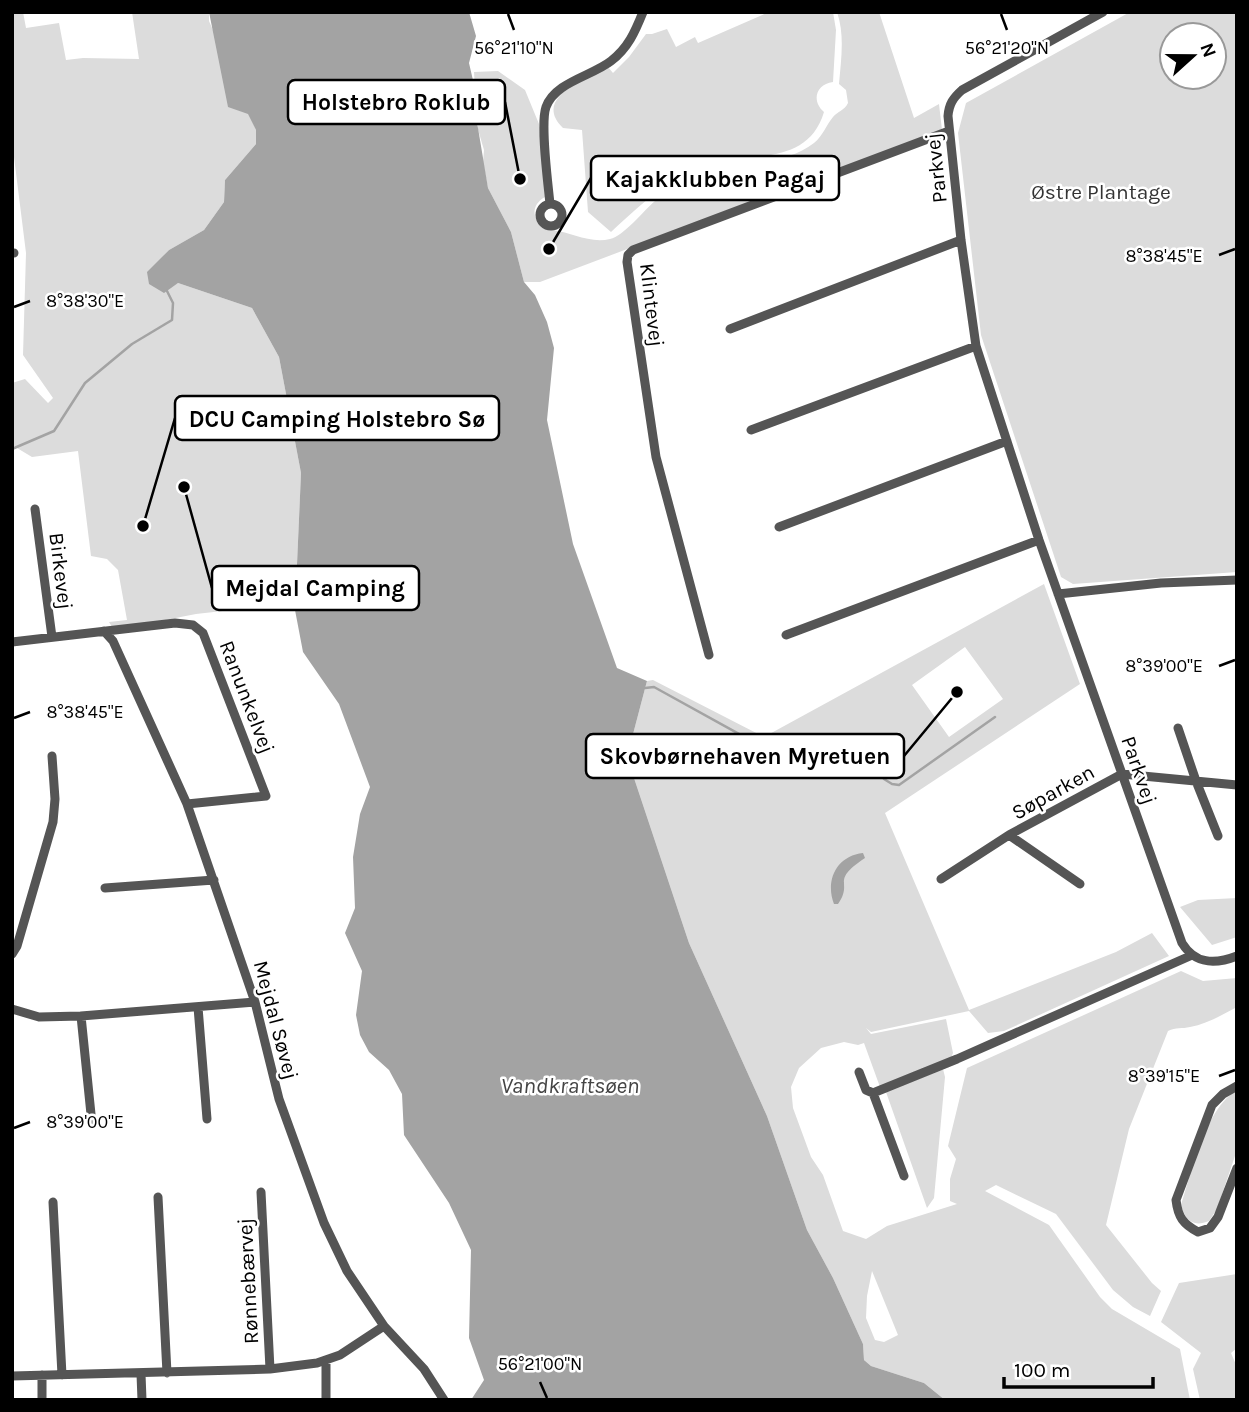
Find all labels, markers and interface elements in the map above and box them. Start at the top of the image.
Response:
north arrow [1158,21,1228,91]
text: 56°21'10"N [474,37,554,59]
text: 56°21'20"N [965,37,1049,59]
text: N [1195,40,1221,61]
callout: Holstebro Roklub [288,80,505,124]
text: Holstebro Roklub [302,89,490,116]
street label: Parkvej [920,132,952,204]
callout: Kajakklubben Pagaj [591,156,839,200]
text: Kajakklubben Pagaj [605,166,825,193]
park label: Østre Plantage [1031,180,1171,204]
text: 8°38'45"E [1125,245,1203,267]
street label: Klintevej [635,262,669,348]
text: 8°38'30"E [46,290,124,312]
callout: DCU Camping Holstebro Sø [175,396,499,440]
text: DCU Camping Holstebro Sø [189,406,485,433]
street label: Birkevej [44,531,78,611]
callout: Mejdal Camping [212,566,419,610]
text: Mejdal Camping [225,575,405,602]
street label: Ranunkelvej [214,637,280,757]
text: 8°39'00"E [1125,655,1203,677]
text: 8°38'45"E [46,701,124,723]
street label: Parkvej [1116,733,1162,807]
callout: Skovbørnehaven Myretuen [586,734,904,778]
text: Skovbørnehaven Myretuen [600,743,890,770]
street label: Søparken [1007,759,1099,825]
street label: Mejdal Søvej [249,958,303,1082]
text: 8°39'15"E [1128,1065,1200,1087]
water label: Vandkraftsøen [501,1072,639,1099]
text: 8°39'00"E [46,1111,124,1133]
street label: Rønnebærvej [233,1217,263,1345]
scale bar [1004,1346,1153,1390]
text: 56°21'00"N [498,1353,582,1375]
text: 100 m [1014,1358,1071,1382]

